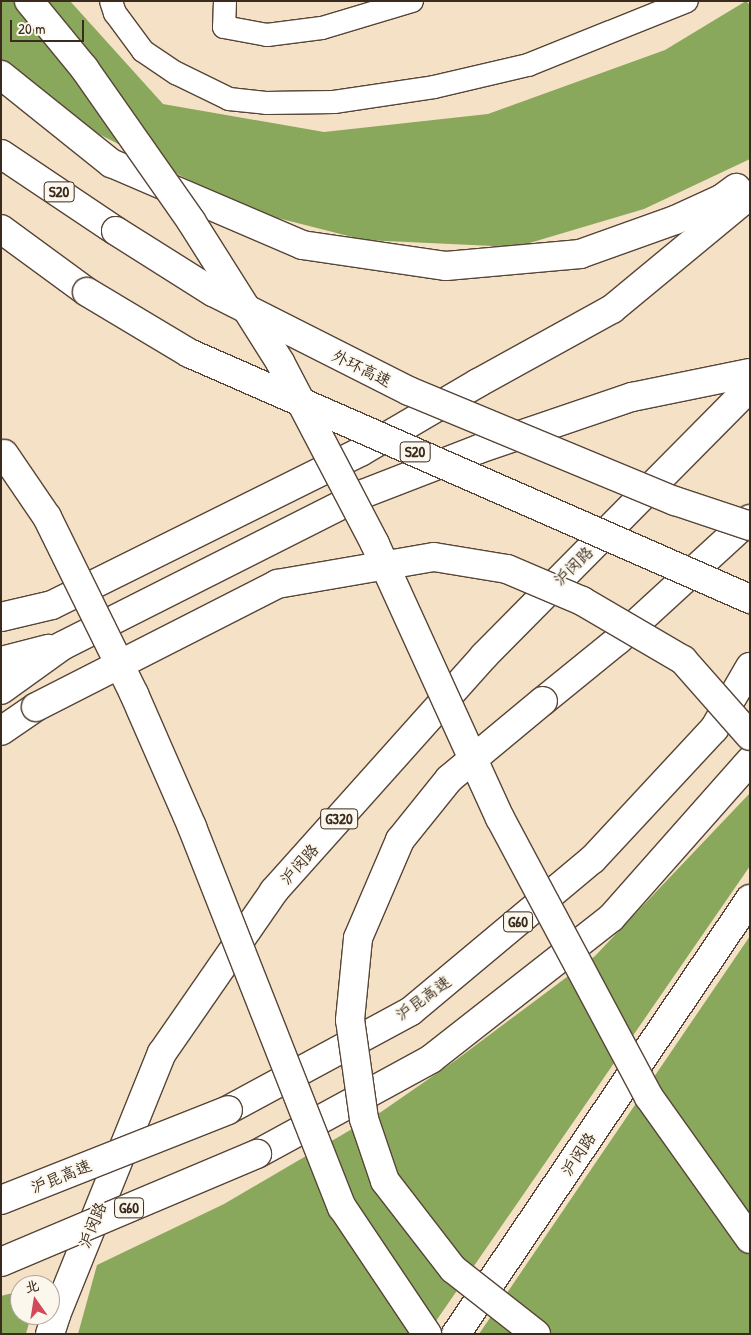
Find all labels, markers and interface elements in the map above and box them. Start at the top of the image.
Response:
scale bar [12,10,86,42]
text: 20 m [18,18,45,39]
road number: S20 [43,180,75,204]
street label: 外环高速 [329,345,395,391]
road number: S20 [399,440,431,464]
street label: 沪闵路 [549,542,597,590]
road number: G320 [319,806,359,832]
street label: 沪闵路 [276,840,322,888]
road number: G60 [503,910,533,934]
street label: 沪昆高速 [391,971,455,1025]
street label: 沪闵路 [557,1129,599,1179]
street label: 沪昆高速 [28,1155,94,1197]
road number: G60 [114,1196,144,1220]
street label: 沪闵路 [74,1199,110,1251]
north arrow [10,1275,60,1325]
text: 北 [23,1275,41,1297]

